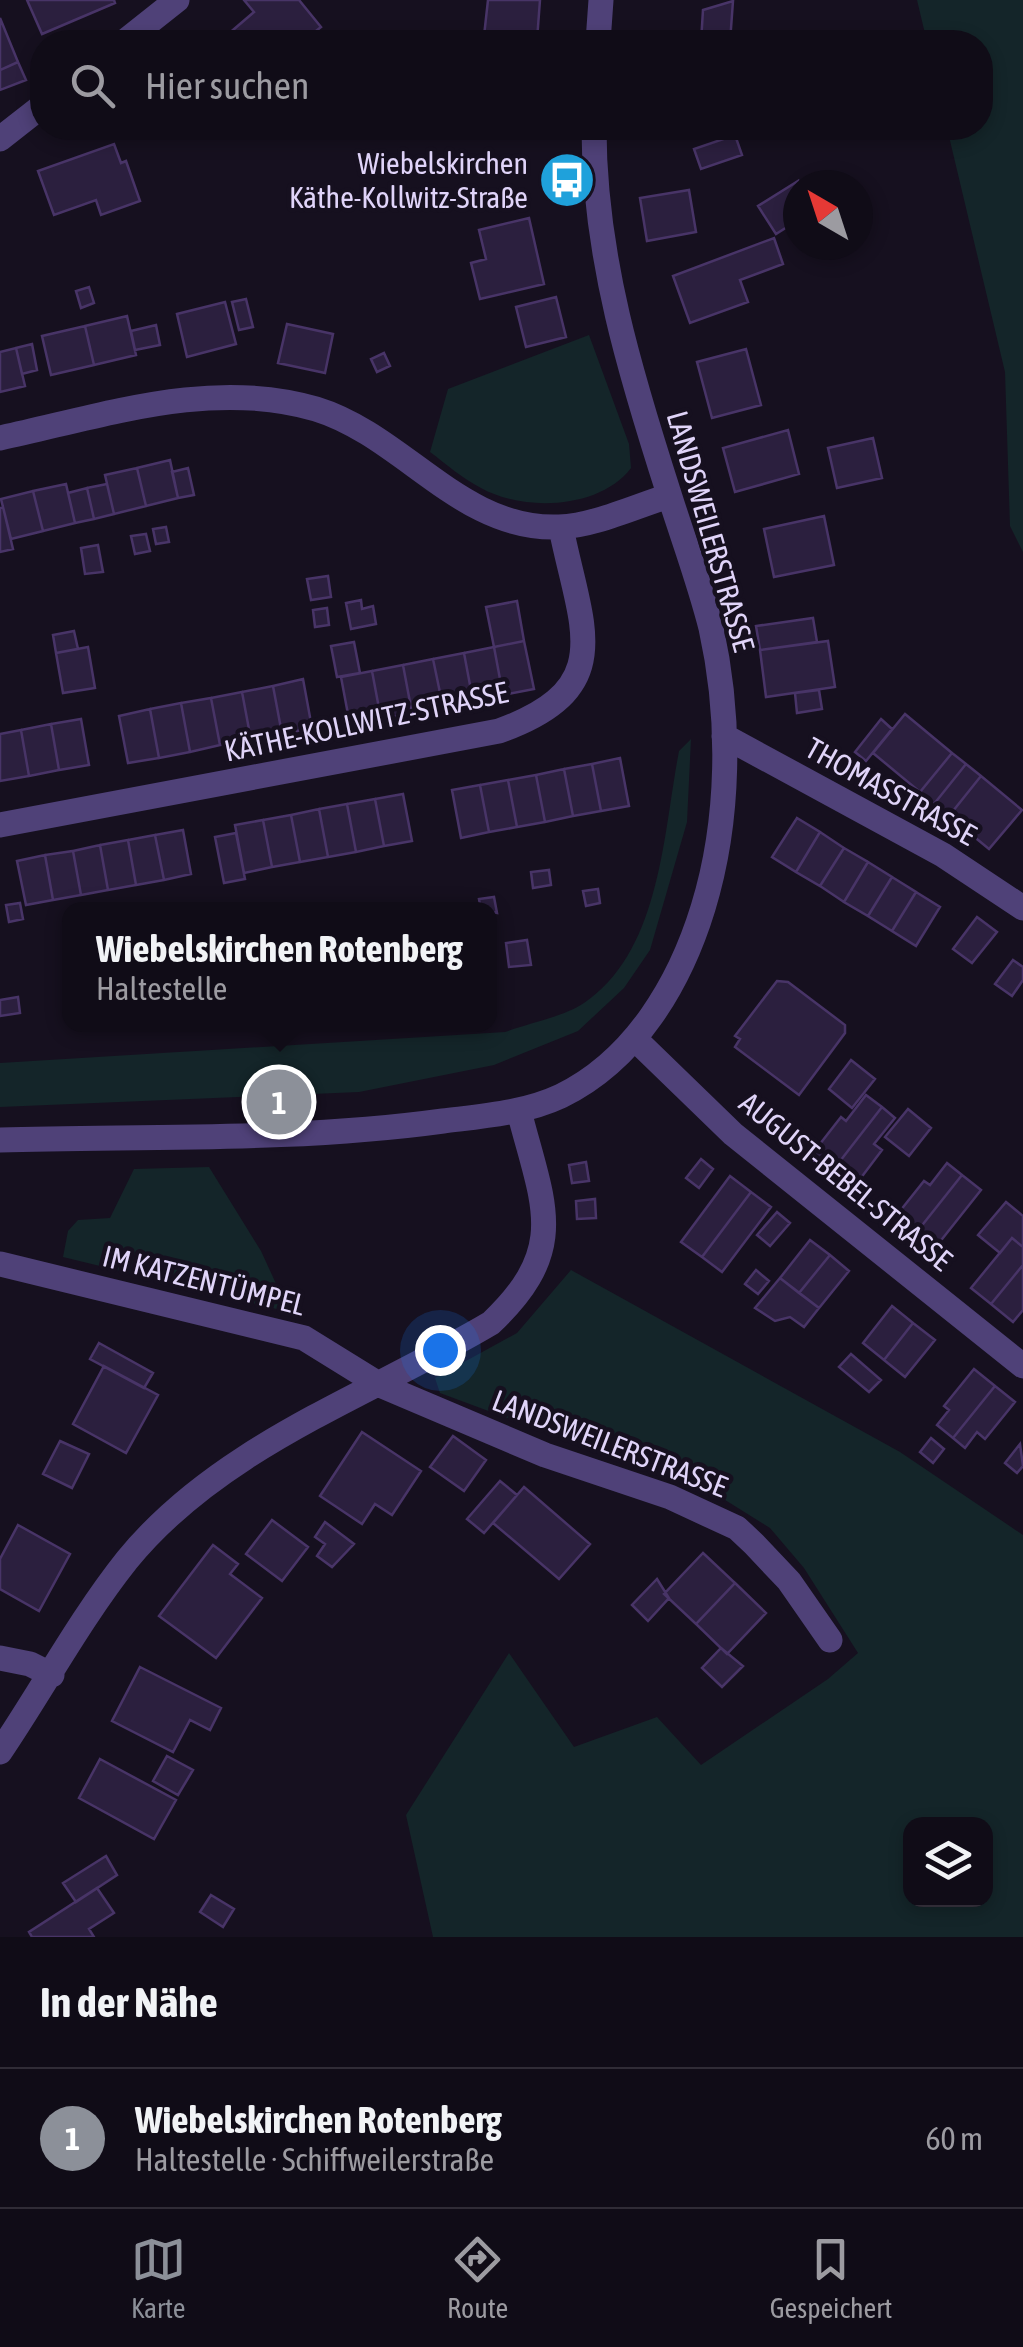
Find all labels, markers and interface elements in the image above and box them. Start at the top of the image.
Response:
search box [30,30,993,140]
icon: search [65,58,120,113]
text: Hier suchen [145,64,309,107]
place label: Wiebelskirchen Käthe-Kollwitz-Straße [289,146,528,214]
bus stop icon: Wiebelskirchen Käthe-Kollwitz-Straße [537,150,597,210]
north arrow [783,170,873,260]
street label: LANDSWEILERSTRASSE [660,407,762,655]
street label: KÄTHE-KOLLWITZ-STRASSE [221,674,511,768]
street label: THOMASSTRASSE [800,730,982,852]
popup [62,902,497,1032]
text: Wiebelskirchen Rotenberg [96,927,463,970]
text: Haltestelle [96,970,227,1007]
pin: 1 [246,1064,312,1140]
street label: AUGUST-BEBEL-STRASSE [733,1085,959,1277]
street label: IM KATZENTÜMPEL [99,1238,309,1322]
your location [415,1325,466,1376]
street label: LANDSWEILERSTRASSE [488,1383,732,1503]
map controls [903,1817,993,1907]
button: layers [903,1817,993,1907]
text: In der Nähe [40,1978,218,2026]
text: Wiebelskirchen Rotenberg [135,2098,502,2141]
text: 1 [65,2120,80,2157]
text: 60 m [925,2120,983,2157]
text: Haltestelle · Schiffweilerstraße [135,2141,494,2178]
tab: Karte [131,2232,186,2324]
tab: Route [447,2232,508,2324]
tab: Gespeichert [770,2232,892,2324]

